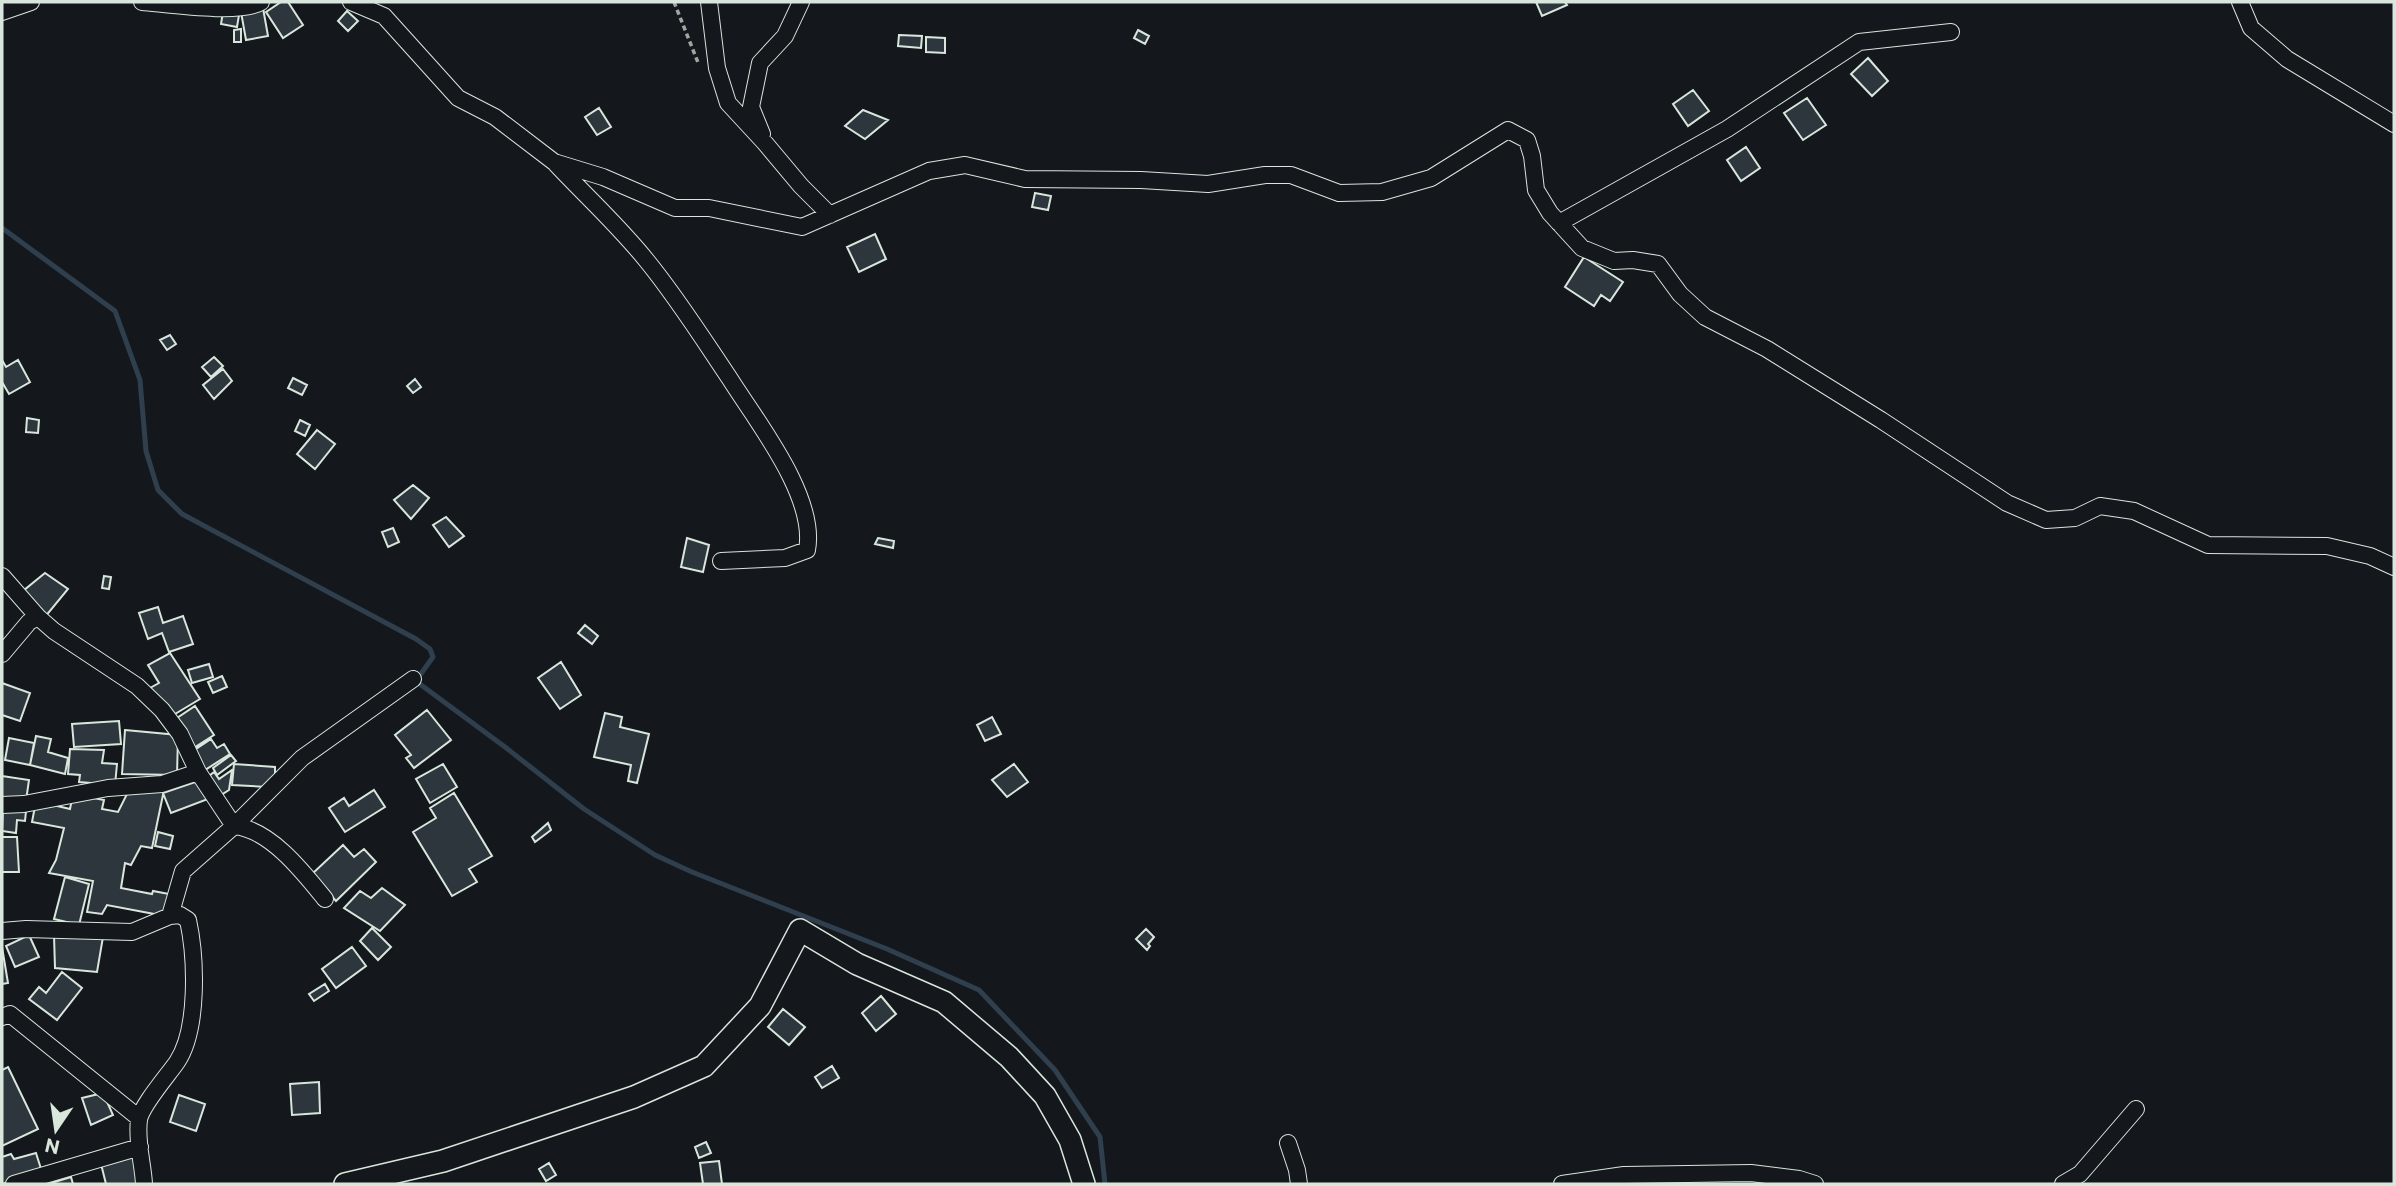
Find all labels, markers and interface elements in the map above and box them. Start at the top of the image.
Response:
north arrow [21,1095,91,1165]
text: N [43,1134,62,1160]

